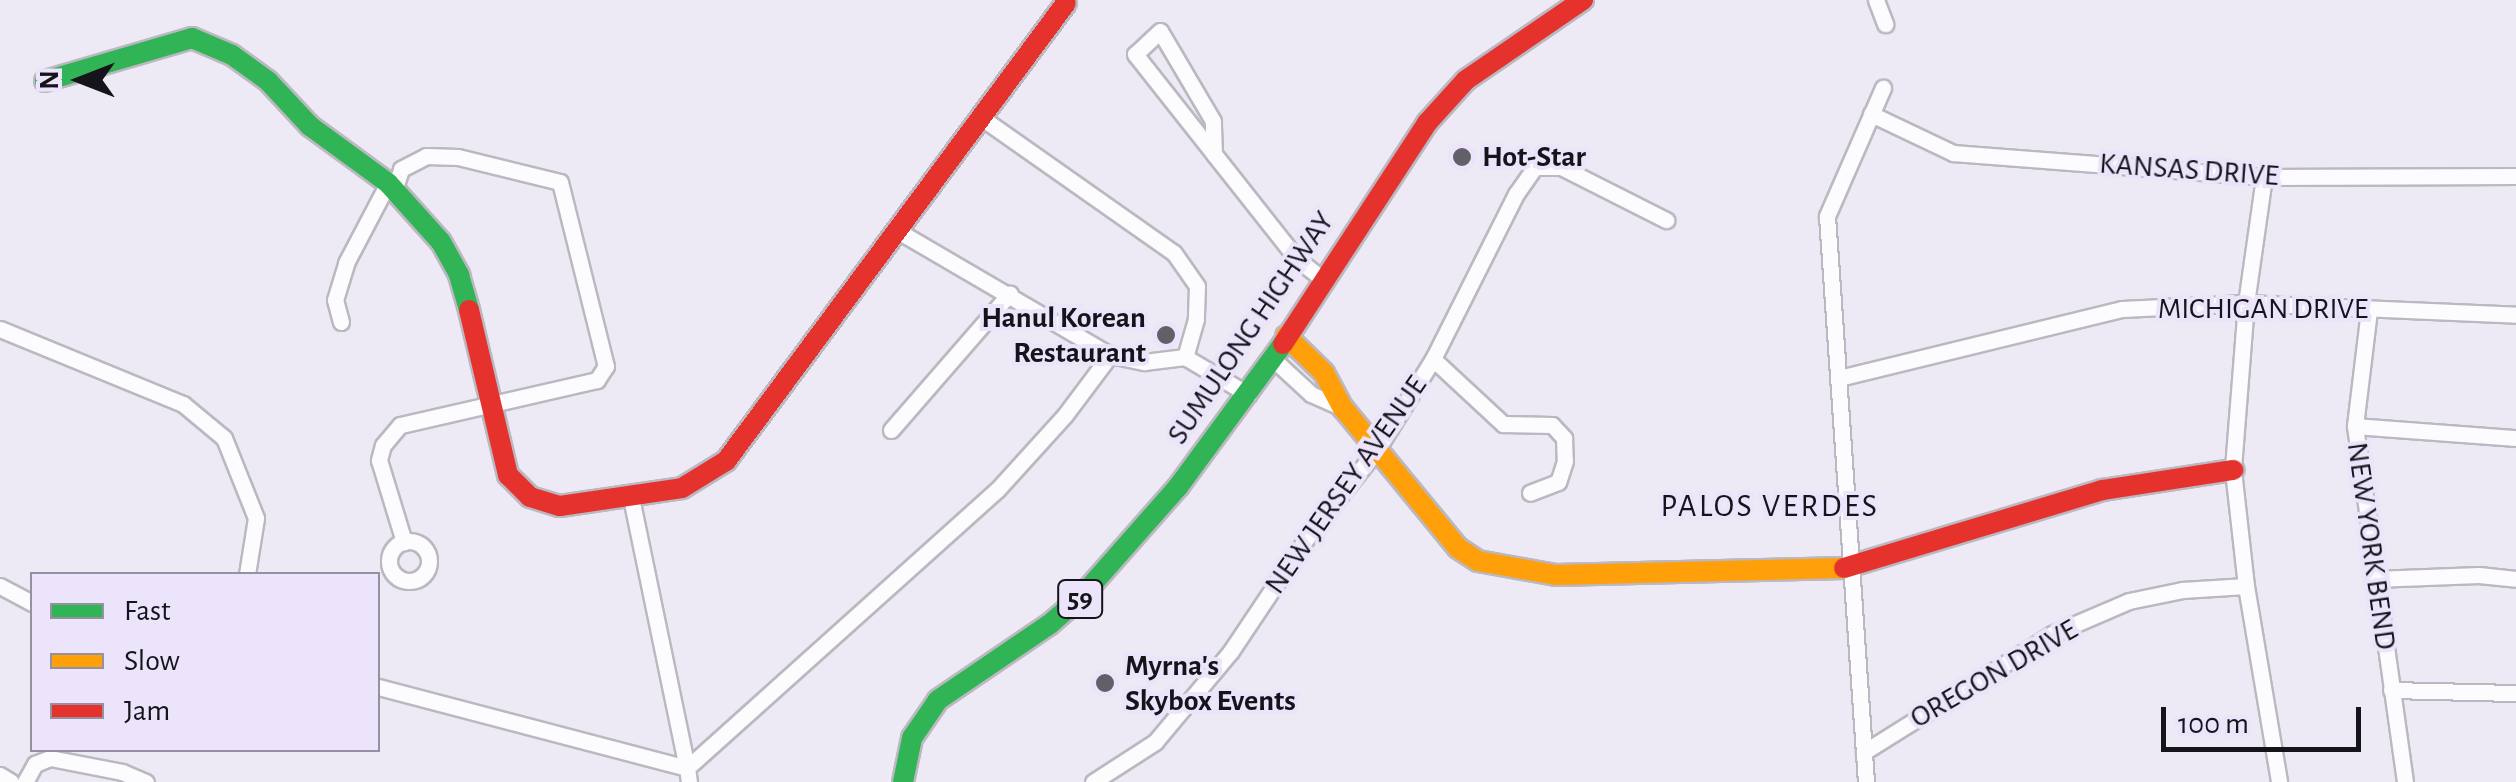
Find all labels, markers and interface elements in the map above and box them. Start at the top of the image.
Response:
north arrow [30,30,130,130]
text: N [36,70,64,90]
place label: Hot-Star [1482,139,1586,175]
marker: Hot-Star [1451,146,1473,168]
street label: KANSAS DRIVE [2098,146,2280,194]
street label: SUMULONG HIGHWAY [1160,205,1342,451]
street label: MICHIGAN DRIVE [2158,291,2368,327]
place label: Hanul Korean Restaurant [981,300,1146,370]
marker: Hanul Korean Restaurant [1155,324,1177,346]
street label: NEW JERSEY AVENUE [1257,369,1435,601]
street label: NEW YORK BEND [2339,440,2403,652]
district label: PALOS VERDES [1661,487,1879,525]
legend [30,572,380,752]
road number: 59 [1055,576,1105,622]
text: Fast [124,596,171,626]
street label: OREGON DRIVE [1904,612,2084,736]
text: Slow [124,646,180,676]
place label: Myrna's Skybox Events [1125,648,1296,718]
marker: Myrna's Skybox Events [1094,672,1116,694]
scale bar [2166,687,2366,749]
text: Jam [124,696,170,726]
text: 100 m [2178,709,2249,739]

